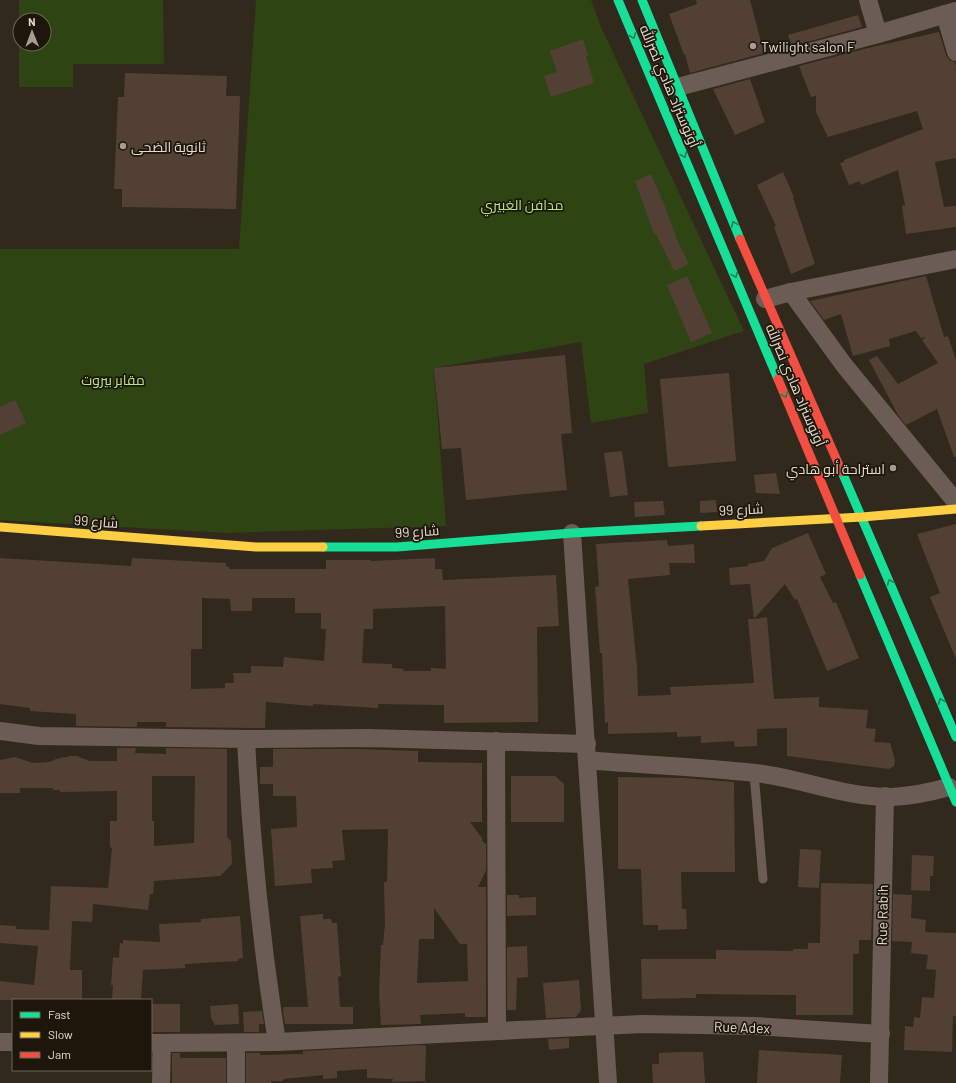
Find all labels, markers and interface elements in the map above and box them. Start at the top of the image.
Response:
north arrow [12,12,52,52]
text: N [28,15,36,28]
street label: أوتوستراد هادي نصرالله [633,22,704,152]
one-way arrow [628,31,636,39]
place label: Twilight salon F [761,38,855,55]
marker: Twilight salon F [748,41,758,51]
place label: ثانوية الضحى [131,138,206,155]
marker: ثانوية الضحى [118,141,128,151]
one-way arrow [679,151,687,159]
park label: مدافن الغبيري [481,196,563,217]
one-way arrow [731,221,739,228]
one-way arrow [730,272,738,279]
street label: أوتوستراد هادي نصرالله [759,321,830,451]
park label: مقابر بيروت [81,371,145,388]
one-way arrow [780,391,788,399]
place label: استراحة أبو هادي [786,460,885,481]
marker: استراحة أبو هادي [888,463,898,473]
street label: شارع 99 [718,499,764,520]
street label: شارع 99 [73,511,119,532]
street label: شارع 99 [394,521,440,542]
one-way arrow [886,578,894,585]
one-way arrow [937,698,945,705]
street label: Rue Rabih [873,884,891,946]
legend [12,999,152,1071]
text: Fast [48,1007,71,1021]
street label: Rue Adex [714,1018,771,1036]
text: Slow [48,1027,73,1041]
text: Jam [48,1047,71,1061]

